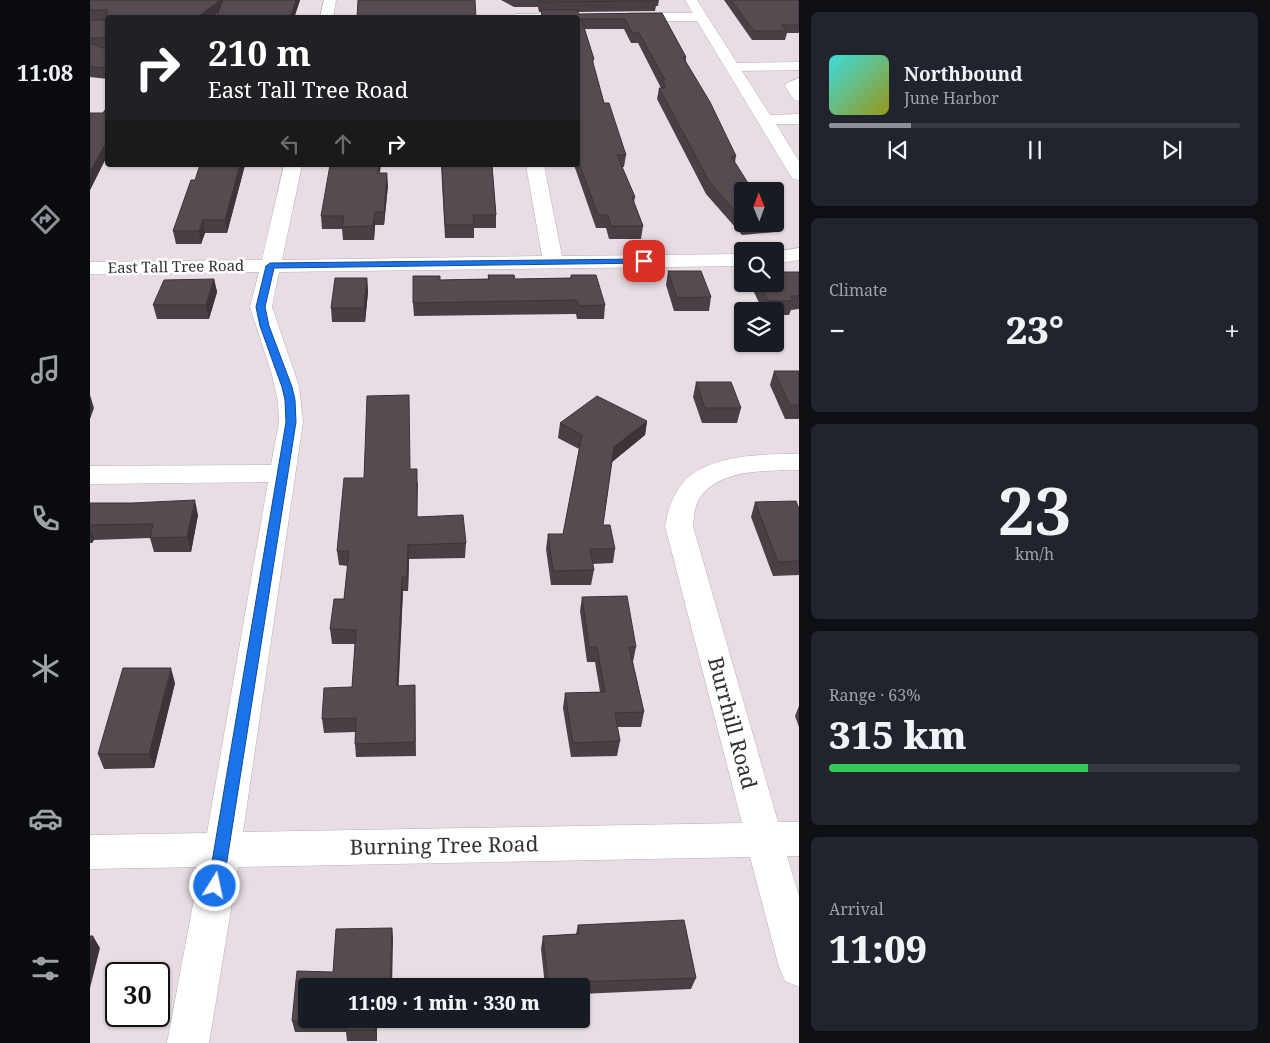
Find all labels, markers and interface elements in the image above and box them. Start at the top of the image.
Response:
text: 210 m [208,29,311,76]
icon: right [125,35,190,100]
text: 11:08 [17,57,73,87]
text: Northbound [904,61,1023,87]
text: East Tall Tree Road [208,74,408,104]
text: June Harbor [904,87,999,109]
icon: left [276,130,304,158]
icon: ahead [329,130,357,158]
icon: right [382,130,410,158]
icon: previous [884,136,912,164]
icon: pause [1021,136,1049,164]
icon: next [1158,136,1186,164]
north arrow [734,182,784,232]
map controls [734,182,784,352]
icon: directions [28,202,63,237]
pin [623,240,665,282]
button: search [734,242,784,292]
icon: arrive [630,247,658,275]
street label: East Tall Tree Road [108,255,244,277]
text: Climate [829,279,887,301]
button: layers [734,302,784,352]
text: 23° [1006,303,1064,355]
text: − [829,311,845,349]
text: + [1224,311,1240,349]
icon: music [28,352,63,387]
text: 23 [998,466,1071,554]
icon: phone [28,501,63,536]
text: km/h [1015,543,1054,565]
icon: climate [28,651,63,686]
street label: Burrhill Road [702,653,764,792]
text: Range · 63% [829,684,921,706]
text: 315 km [829,708,967,760]
icon: car [28,801,63,836]
street label: Burning Tree Road [349,829,539,861]
position arrow [188,859,240,911]
text: Arrival [829,898,884,920]
text: 11:09 [829,922,927,974]
icon: filters [28,951,63,986]
speed limit sign: 30 [105,962,170,1027]
text: 11:09 · 1 min · 330 m [348,990,540,1016]

